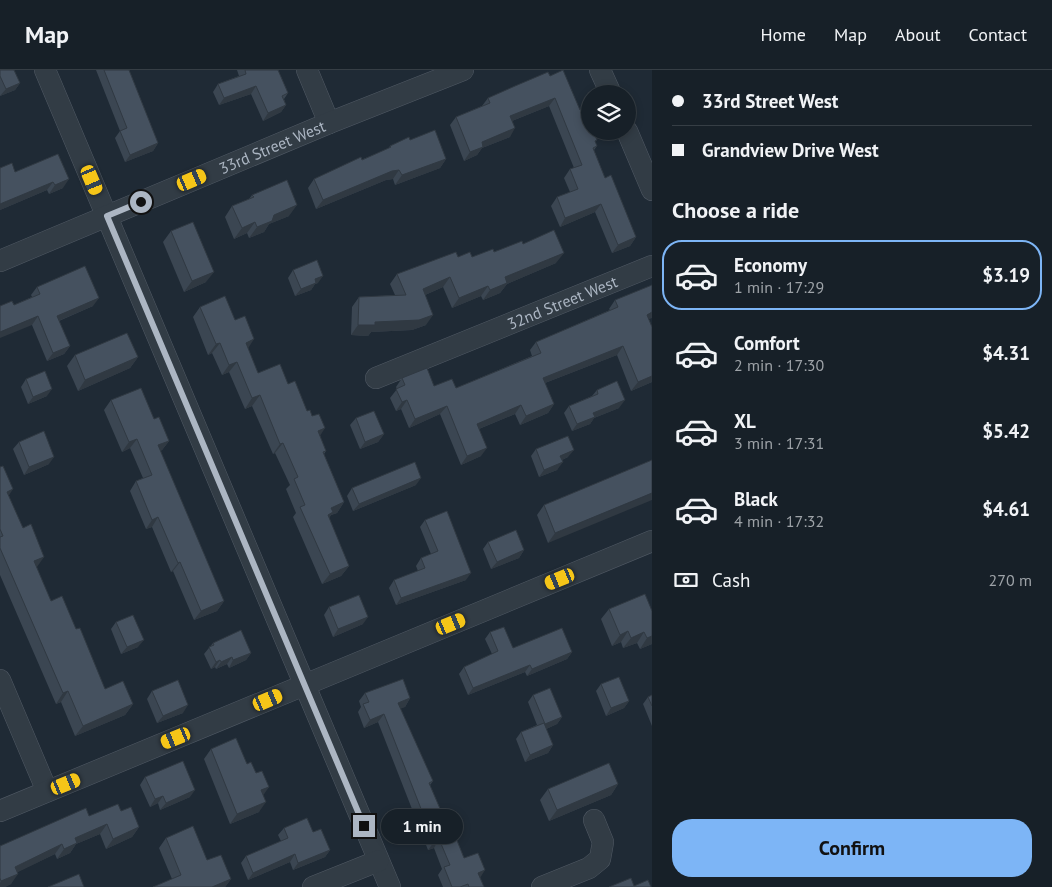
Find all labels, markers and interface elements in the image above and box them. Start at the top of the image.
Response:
text: Map [25,19,69,50]
text: Home [760,23,806,46]
text: Map [834,23,867,46]
text: About [895,23,941,46]
text: Contact [969,23,1027,46]
map controls [581,85,636,140]
button: layers [581,85,636,140]
text: 33rd Street West [702,89,838,113]
street label: 33rd Street West [216,115,329,178]
text: Grandview Drive West [702,138,879,162]
car [79,163,104,197]
car [175,167,208,193]
route start [130,191,152,213]
text: Choose a ride [672,196,799,224]
icon: car [674,253,719,298]
text: Economy [734,253,807,277]
text: $3.19 [982,263,1030,287]
street label: 32nd Street West [504,271,621,334]
text: 1 min · 17:29 [734,277,824,297]
icon: car [674,331,719,376]
text: Comfort [734,331,800,355]
text: $4.31 [982,341,1030,365]
text: 2 min · 17:30 [734,355,824,375]
icon: car [674,409,719,454]
text: XL [734,409,756,433]
text: $5.42 [982,419,1030,443]
text: 3 min · 17:31 [734,433,824,453]
icon: car [674,487,719,532]
text: Black [734,487,778,511]
text: $4.61 [982,497,1030,521]
text: 4 min · 17:32 [734,511,824,531]
car [543,566,576,592]
icon: cash [672,566,700,594]
text: Cash [712,568,750,592]
text: 270 m [989,570,1032,590]
car [434,611,467,637]
car [251,687,284,713]
car [159,725,192,751]
car [49,771,82,797]
callout: 1 min [382,808,464,844]
route end [353,815,375,837]
text: 1 min [402,816,442,836]
button: Confirm [672,819,1032,877]

